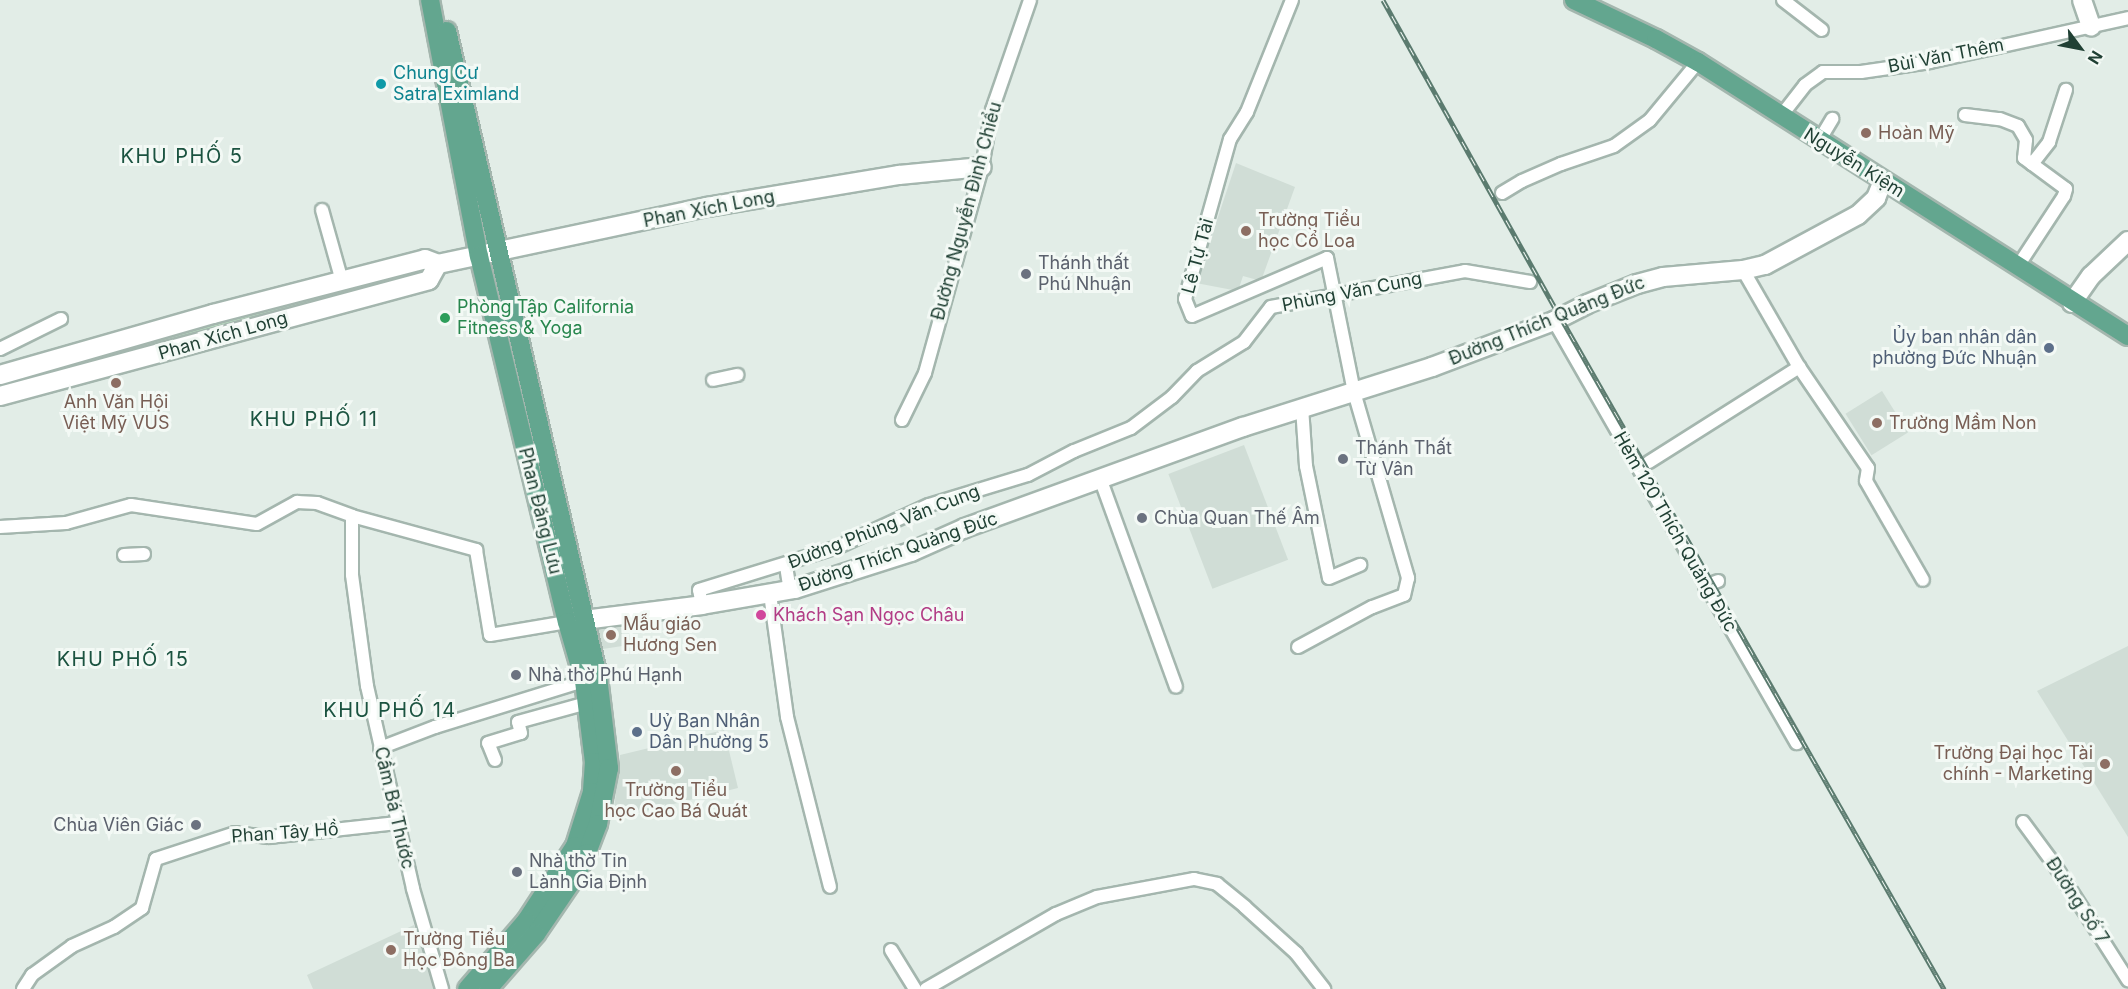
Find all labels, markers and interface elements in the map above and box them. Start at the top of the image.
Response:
north arrow [2050,18,2110,78]
street label: Bùi Văn Thêm [1886,34,2006,78]
text: N [2084,47,2107,68]
place label: Chung Cư Satra Eximland [393,63,519,106]
marker: Chung Cư Satra Eximland [374,77,388,91]
street label: Đường Nguyễn Đình Chiểu [927,99,1007,323]
place label: Hoàn Mỹ [1878,122,1955,144]
street label: Nguyễn Kiệm [1800,124,1908,202]
marker: Hoàn Mỹ [1859,126,1873,140]
district label: KHU PHỐ 5 [120,144,244,168]
street label: Phan Xích Long [642,186,776,232]
place label: Trường Tiểu học Cổ Loa [1258,210,1361,252]
street label: Lê Tự Tài [1178,216,1218,296]
marker: Trường Tiểu học Cổ Loa [1239,224,1253,238]
place label: Thánh thất Phú Nhuận [1038,253,1131,296]
marker: Thánh thất Phú Nhuận [1019,267,1033,281]
street label: Phùng Văn Cung [1280,268,1424,316]
street label: Đường Thích Quảng Đức [1446,272,1648,370]
place label: Phòng Tập California Fitness & Yoga [457,297,634,340]
street label: Phan Xích Long [156,307,290,365]
marker: Phòng Tập California Fitness & Yoga [438,311,452,325]
place label: Ủy ban nhân dân phường Đức Nhuận [1872,327,2037,370]
marker: Ủy ban nhân dân phường Đức Nhuận [2042,341,2056,355]
marker: Anh Văn Hội Việt Mỹ VUS [109,376,123,390]
place label: Anh Văn Hội Việt Mỹ VUS [62,392,170,434]
district label: KHU PHỐ 11 [250,407,378,431]
place label: Trường Mầm Non [1889,412,2037,434]
marker: Trường Mầm Non [1870,416,1884,430]
street label: Hẻm 120 Thích Quảng Đức [1609,428,1741,636]
place label: Thánh Thất Từ Vân [1355,438,1452,480]
street label: Phan Đăng Lưu [514,445,566,577]
marker: Thánh Thất Từ Vân [1336,452,1350,466]
street label: Đường Phùng Văn Cung [785,480,983,574]
place label: Chùa Quan Thế Âm [1154,507,1320,529]
street label: Đường Thích Quảng Đức [796,508,1000,596]
marker: Chùa Quan Thế Âm [1135,511,1149,525]
place label: Khách Sạn Ngọc Châu [773,604,964,626]
marker: Khách Sạn Ngọc Châu [754,608,768,622]
place label: Mẫu giáo Hương Sen [623,614,717,656]
marker: Mẫu giáo Hương Sen [604,628,618,642]
district label: KHU PHỐ 15 [57,647,189,671]
place label: Nhà thờ Phú Hạnh [528,664,682,686]
marker: Nhà thờ Phú Hạnh [509,668,523,682]
district label: KHU PHỐ 14 [323,698,457,722]
place label: Uỷ Ban Nhân Dân Phường 5 [649,711,769,754]
marker: Uỷ Ban Nhân Dân Phường 5 [630,725,644,739]
place label: Trường Đại học Tài chính - Marketing [1934,743,2093,786]
street label: Cầm Bá Thước [369,745,419,871]
marker: Trường Đại học Tài chính - Marketing [2098,757,2112,771]
marker: Trường Tiểu học Cao Bá Quát [669,764,683,778]
place label: Trường Tiểu học Cao Bá Quát [604,780,748,822]
place label: Chùa Viên Giác [53,814,184,836]
marker: Chùa Viên Giác [189,818,203,832]
street label: Phan Tây Hồ [231,818,339,848]
place label: Nhà thờ Tin Lành Gia Định [529,851,647,894]
street label: Đường Số 7 [2041,854,2113,948]
marker: Nhà thờ Tin Lành Gia Định [510,865,524,879]
place label: Trường Tiểu Học Đông Ba [403,929,515,972]
marker: Trường Tiểu Học Đông Ba [384,943,398,957]

